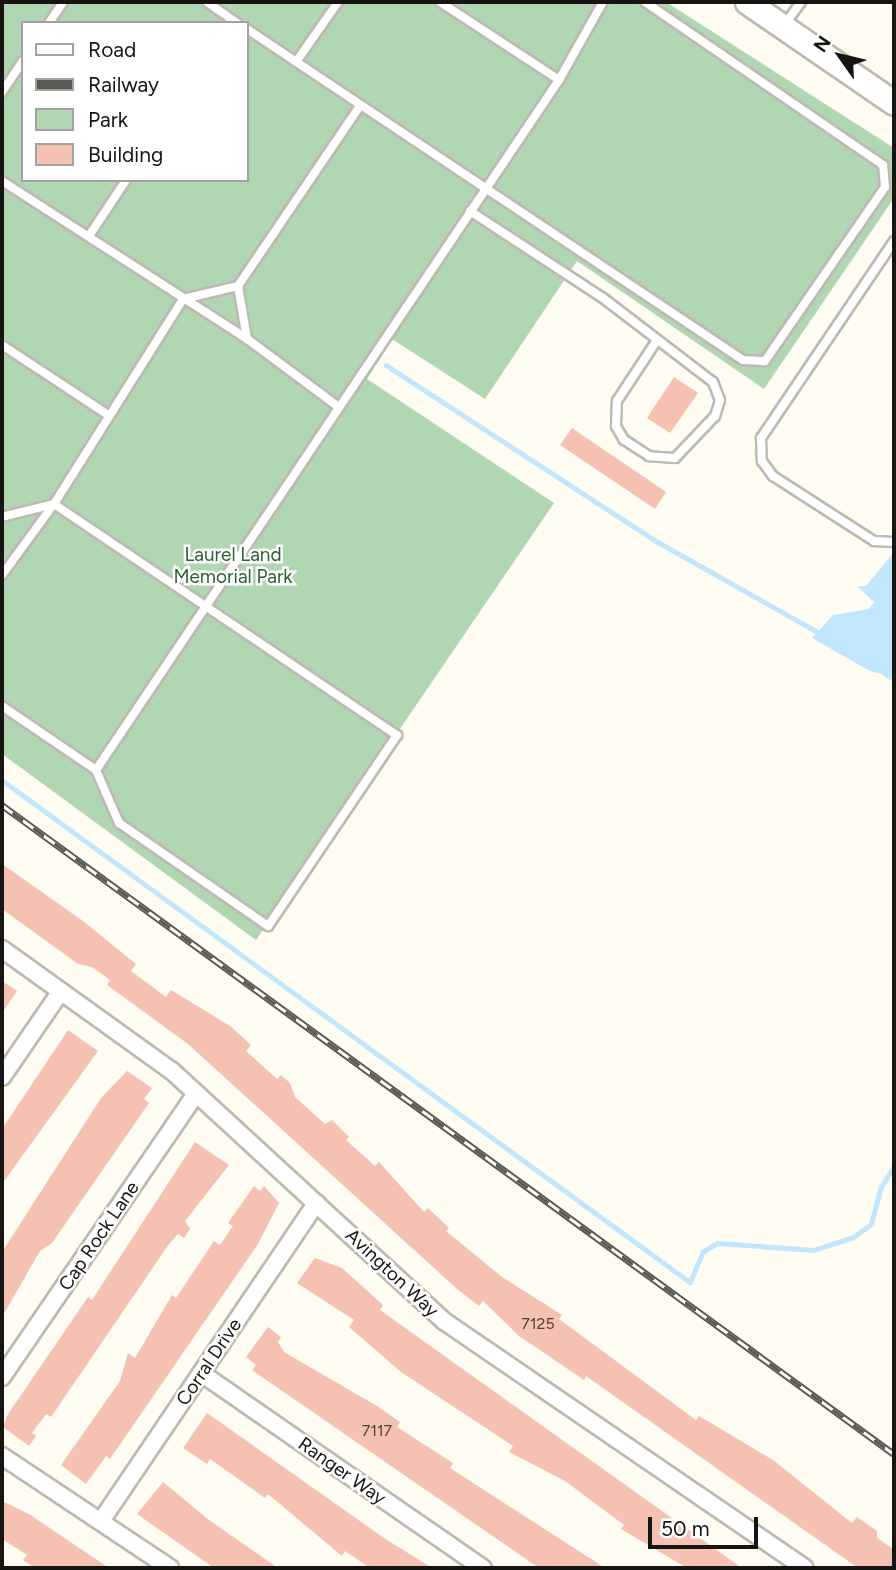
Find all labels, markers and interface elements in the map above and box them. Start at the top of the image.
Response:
legend [21,21,248,182]
north arrow [805,21,875,91]
text: N [809,31,836,56]
text: Road [88,37,136,62]
text: Railway [88,72,159,97]
text: Park [88,107,128,132]
text: Building [88,142,163,167]
park label: Laurel Land Memorial Park [173,544,293,588]
street label: Cap Rock Lane [54,1177,144,1295]
street label: Avington Way [341,1224,443,1322]
street label: Corral Drive [172,1314,246,1410]
house number: 7125 [521,1314,555,1334]
house number: 7117 [362,1421,392,1441]
street label: Ranger Way [294,1432,390,1510]
scale bar [651,1504,761,1548]
text: 50 m [661,1516,710,1541]

